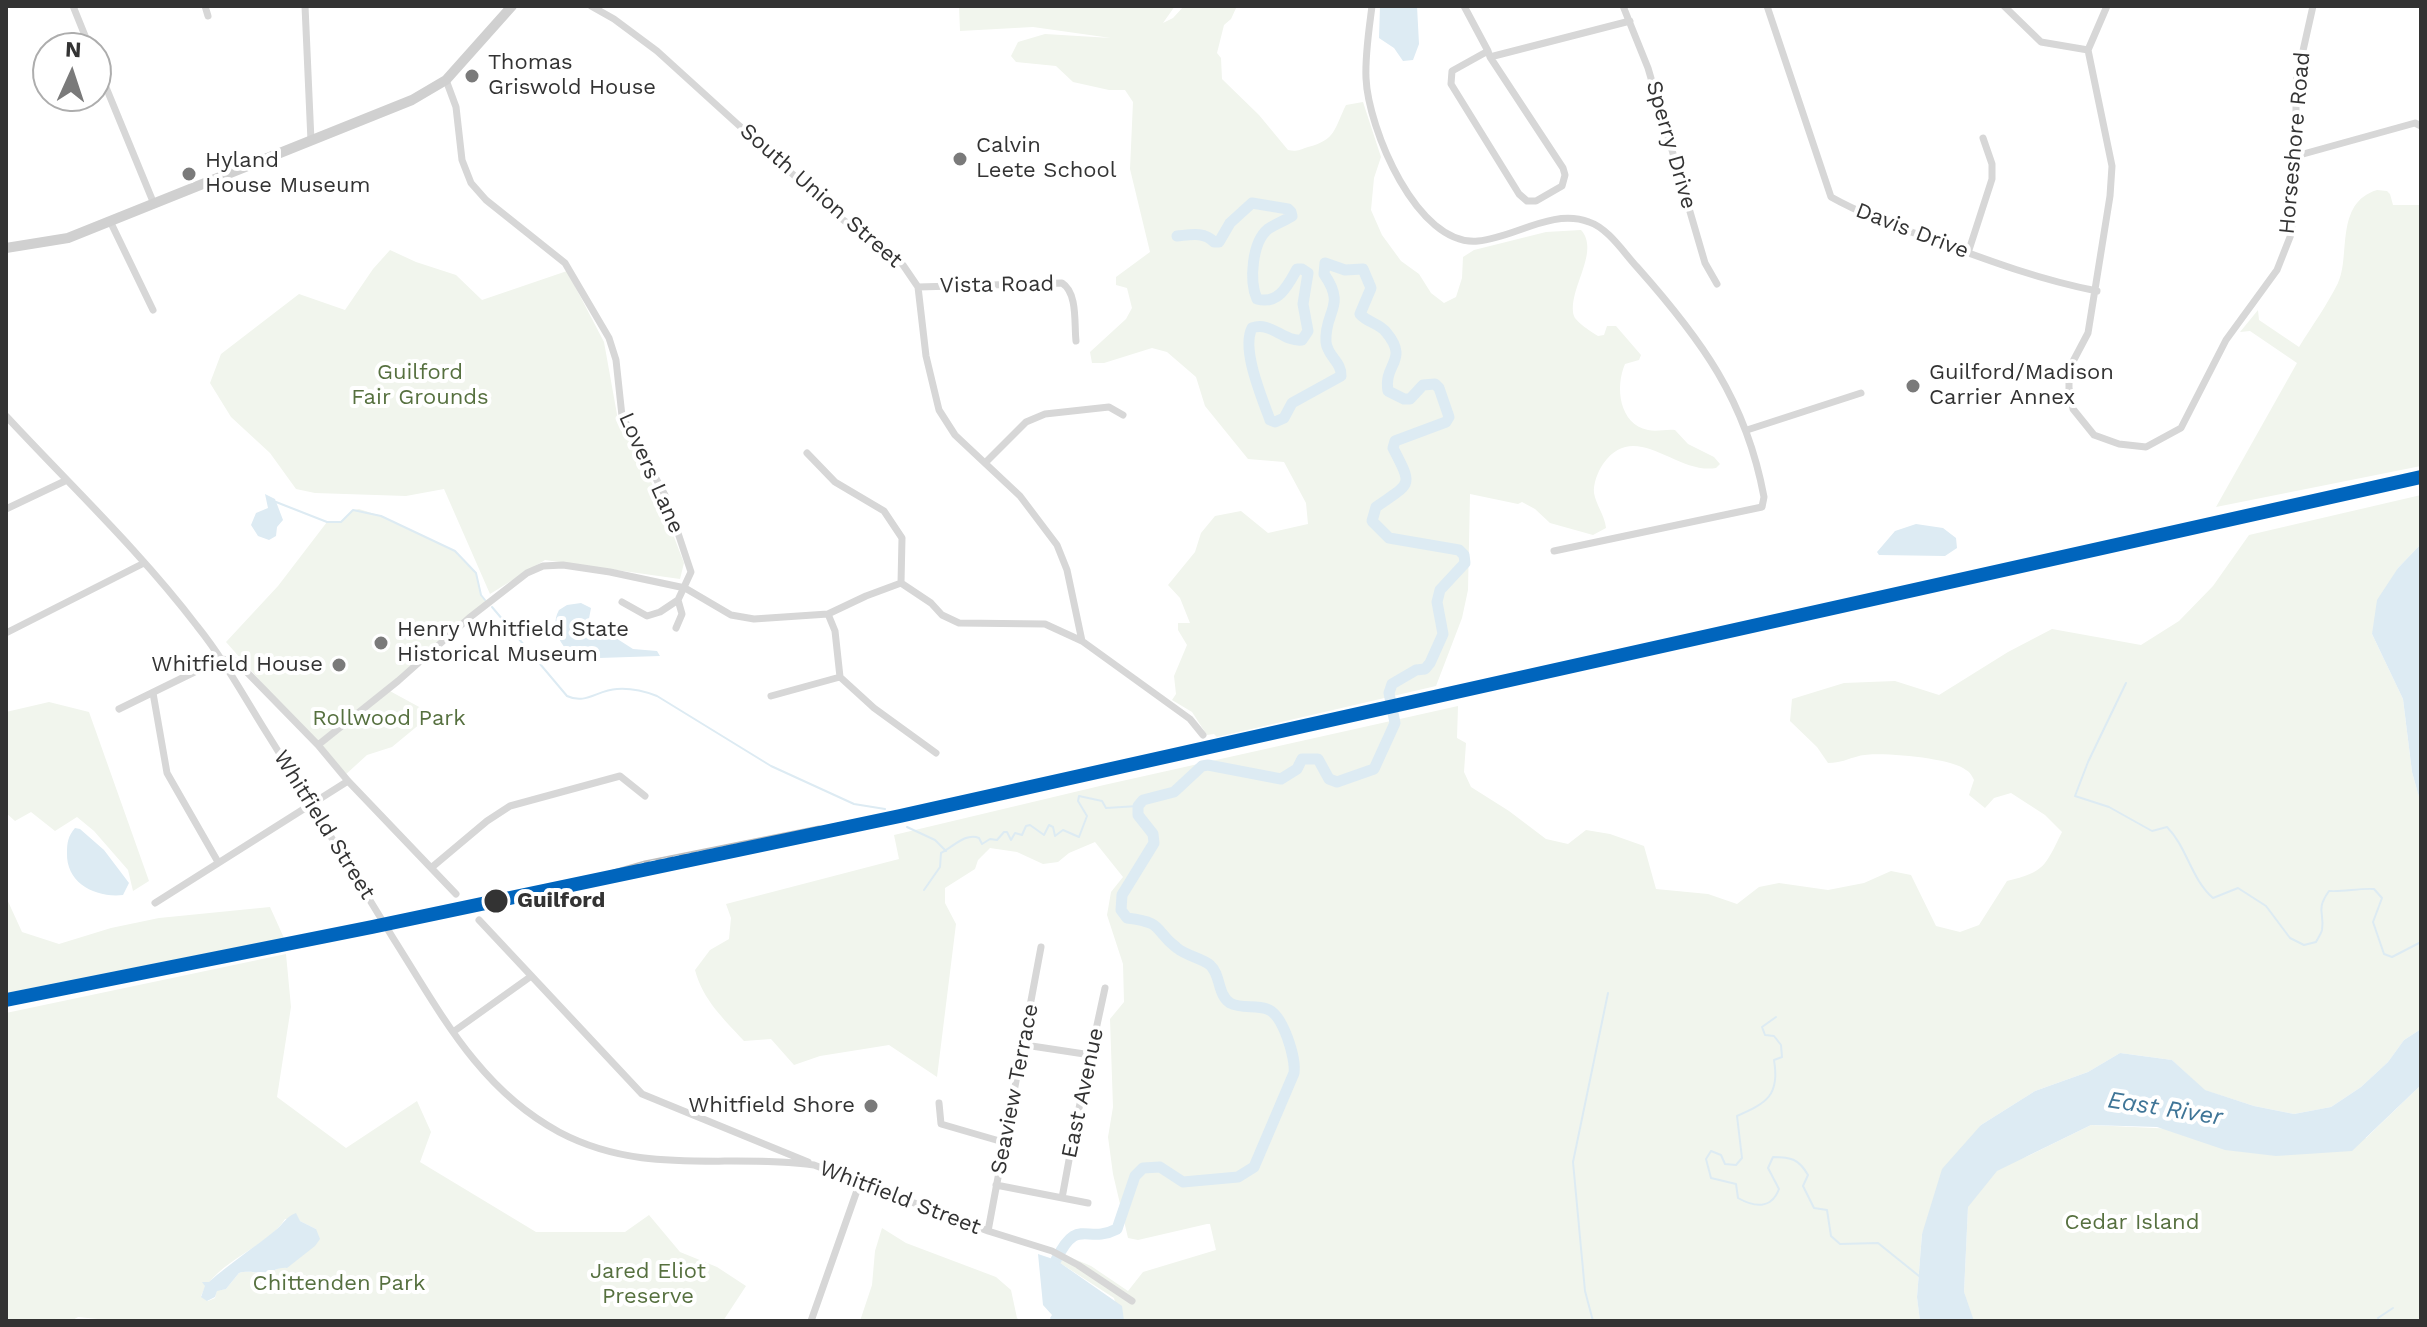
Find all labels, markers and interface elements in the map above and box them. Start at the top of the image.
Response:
north arrow [32,32,112,112]
text: N [64,37,82,62]
place label: Thomas Griswold House [488,50,656,102]
street label: Horseshore Road [2274,51,2316,235]
marker: Thomas Griswold House [463,67,481,85]
street label: Sperry Drive [1640,78,1702,212]
street label: South Union Street [734,118,908,274]
place label: Calvin Leete School [976,133,1116,184]
place label: Hyland House Museum [205,148,371,200]
marker: Calvin Leete School [951,150,969,168]
marker: Hyland House Museum [180,165,198,183]
street label: Davis Drive [1852,197,1972,265]
street label: Vista Road [939,271,1055,299]
park label: Guilford Fair Grounds [351,360,489,412]
place label: Guilford/Madison Carrier Annex [1929,360,2114,412]
marker: Guilford/Madison Carrier Annex [1904,377,1922,395]
street label: Lovers Lane [613,408,689,538]
place label: Henry Whitfield State Historical Museum [397,617,629,668]
marker: Henry Whitfield State Historical Museum [372,634,390,652]
place label: Whitfield House [151,652,323,678]
marker: Whitfield House [330,656,348,674]
park label: Rollwood Park [312,706,466,732]
street label: Whitfield Street [268,746,380,904]
marker: Guilford [482,887,510,915]
place label: Guilford [517,888,605,914]
street label: Seaview Terrace [986,1001,1044,1177]
street label: East Avenue [1056,1025,1110,1161]
water label: East River [2106,1086,2224,1132]
place label: Whitfield Shore [688,1093,855,1119]
marker: Whitfield Shore [862,1097,880,1115]
street label: Whitfield Street [816,1155,984,1241]
park label: Cedar Island [2064,1210,2200,1236]
park label: Jared Eliot Preserve [590,1259,706,1310]
park label: Chittenden Park [253,1271,425,1297]

